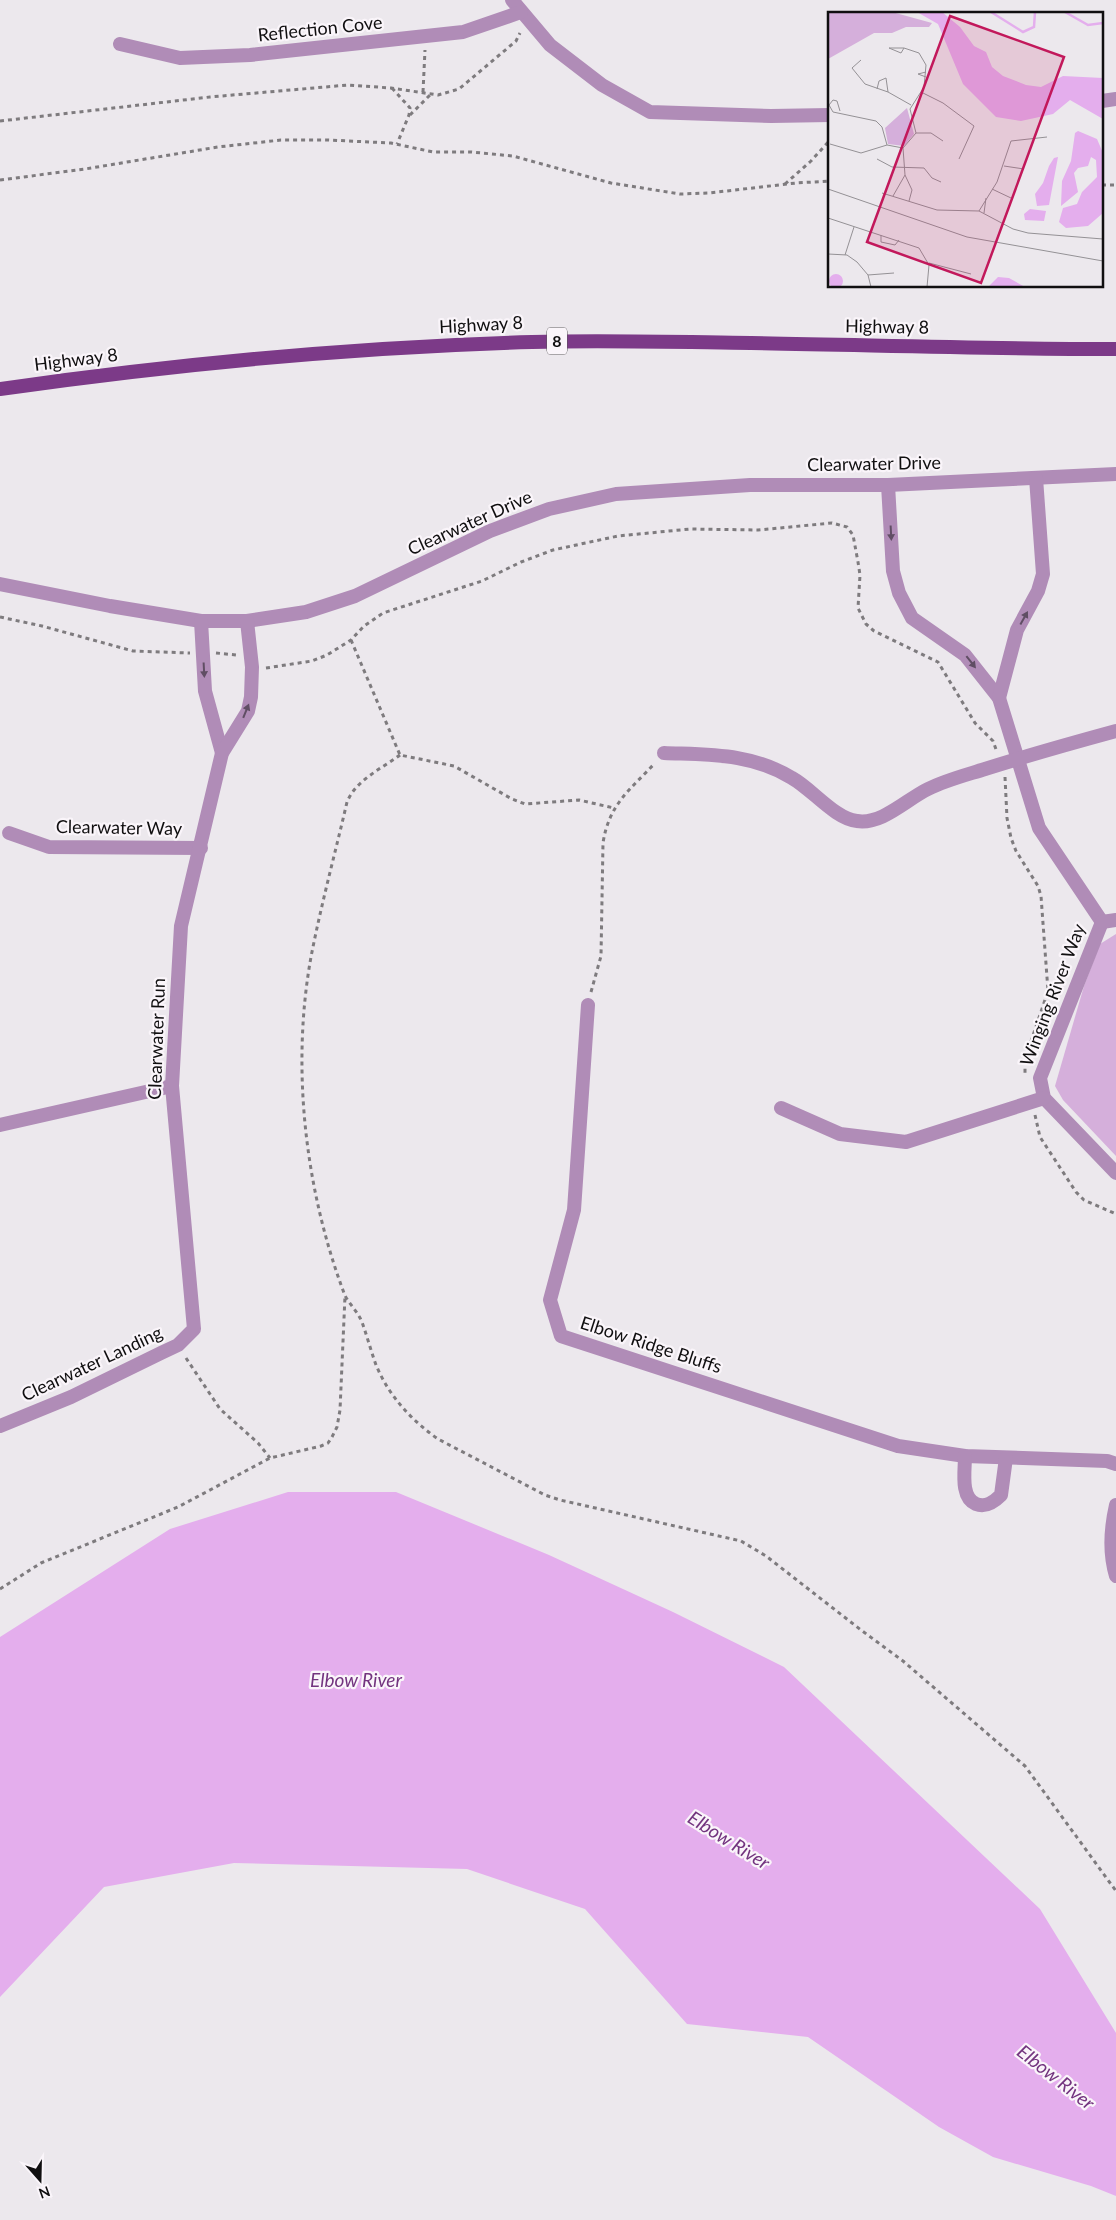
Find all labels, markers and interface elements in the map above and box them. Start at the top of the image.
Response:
street label: Reflection Cove [257,11,383,45]
inset map [828,12,1104,288]
street label: Highway 8 [438,311,523,337]
street label: Highway 8 [845,314,929,338]
road number: 8 [547,328,567,354]
street label: Highway 8 [33,343,119,375]
street label: Clearwater Drive [807,451,941,475]
street label: Clearwater Drive [404,485,535,559]
one-way arrow [887,526,895,542]
one-way arrow [1019,612,1028,625]
one-way arrow [965,655,976,668]
one-way arrow [200,662,208,678]
one-way arrow [243,704,251,718]
street label: Clearwater Way [56,815,183,839]
street label: Winging River Way [1015,920,1090,1069]
street label: Clearwater Run [143,978,169,1100]
street label: Elbow Ridge Bluffs [578,1311,725,1377]
street label: Clearwater Landing [18,1321,166,1405]
water label: Elbow River [310,1668,402,1691]
water label: Elbow River [684,1805,775,1874]
water label: Elbow River [1013,2039,1100,2114]
north arrow [15,2155,65,2205]
text: N [37,2183,53,2203]

